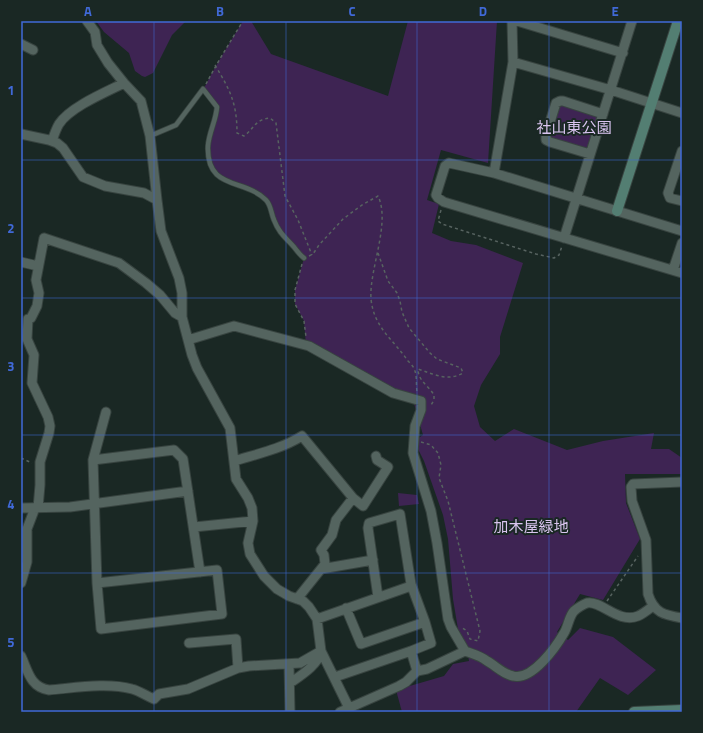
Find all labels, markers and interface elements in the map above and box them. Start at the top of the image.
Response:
text: A [84,1,92,21]
text: B [216,1,224,21]
text: C [348,1,356,21]
text: D [479,1,487,21]
text: E [611,1,619,21]
text: 1 [7,80,15,100]
park label: 社山東公園 [536,116,612,139]
text: 2 [7,218,15,238]
text: 3 [7,356,15,376]
text: 4 [7,494,15,514]
park label: 加木屋緑地 [493,515,569,538]
text: 5 [7,632,15,652]

